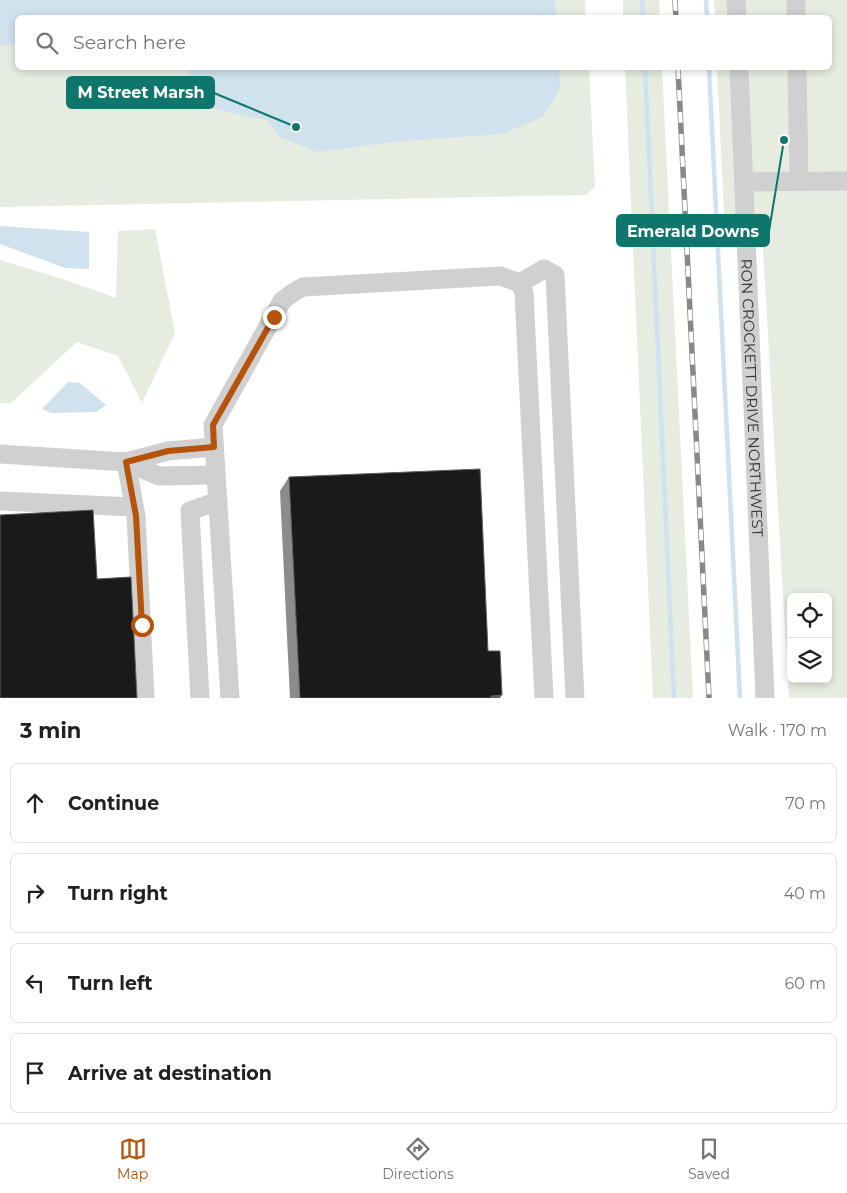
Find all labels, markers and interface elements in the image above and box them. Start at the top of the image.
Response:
search box [15,15,832,70]
icon: search [33,29,61,57]
text: Search here [73,31,186,54]
callout: M Street Marsh [67,77,214,108]
text: M Street Marsh [77,83,205,102]
callout: Emerald Downs [617,215,769,246]
text: Emerald Downs [627,222,760,241]
street label: RON CROCKETT DRIVE NORTHWEST [737,258,768,538]
route end [263,306,286,329]
map controls [787,593,832,683]
button: locate [787,593,832,638]
route start [131,614,154,637]
button: layers [787,638,832,683]
text: 3 min [20,718,81,743]
text: Walk · 170 m [728,721,827,740]
icon: ahead [21,789,49,817]
text: Continue [68,792,159,815]
text: 70 m [785,794,826,813]
icon: right [21,879,49,907]
text: Turn right [68,882,168,905]
text: 40 m [784,884,826,903]
icon: left [21,969,49,997]
text: Turn left [68,972,153,995]
text: 60 m [784,974,826,993]
icon: arrive [21,1059,49,1087]
text: Arrive at destination [68,1062,272,1085]
tab: Map [117,1135,148,1183]
tab: Directions [382,1135,454,1183]
tab: Saved [688,1135,730,1183]

